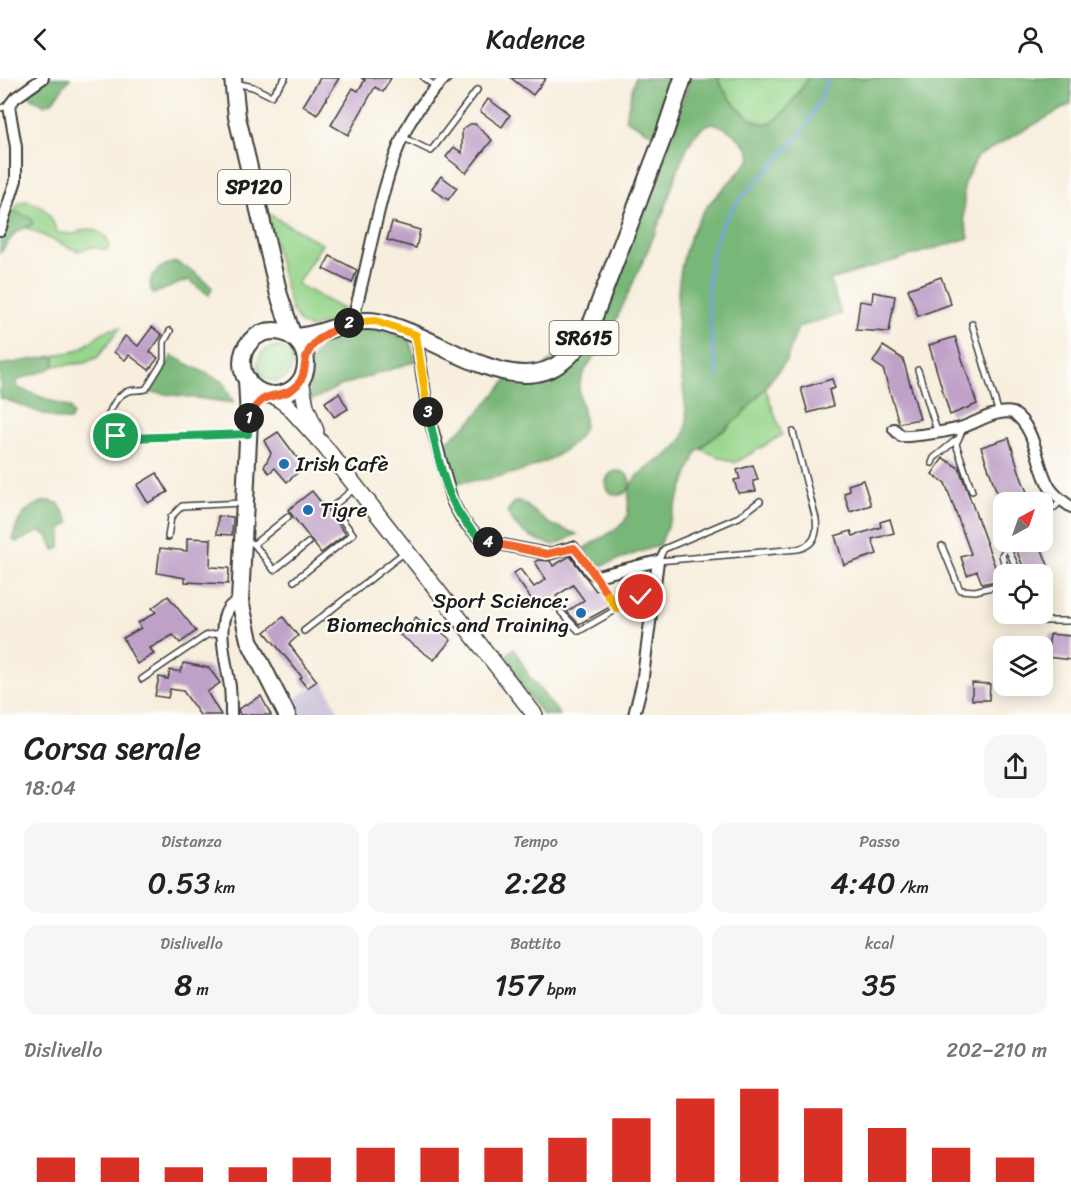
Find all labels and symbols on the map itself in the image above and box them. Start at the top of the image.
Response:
road number: SP120 [218,170,290,204]
pin: 2 [334,308,364,338]
road number: SR615 [550,321,618,355]
pin: 3 [413,397,443,427]
pin: 1 [234,403,264,433]
pin [90,410,141,461]
place label: Irish Cafè [295,445,389,483]
marker: Irish Cafè [277,457,291,471]
place label: Tigre [320,491,368,529]
north arrow [993,492,1053,552]
marker: Tigre [301,503,315,517]
pin: 4 [473,527,503,557]
pin [615,571,666,622]
place label: Sport Science: Biomechanics and Training [327,582,569,644]
marker: Sport Science: Biomechanics and Training [574,606,588,620]

